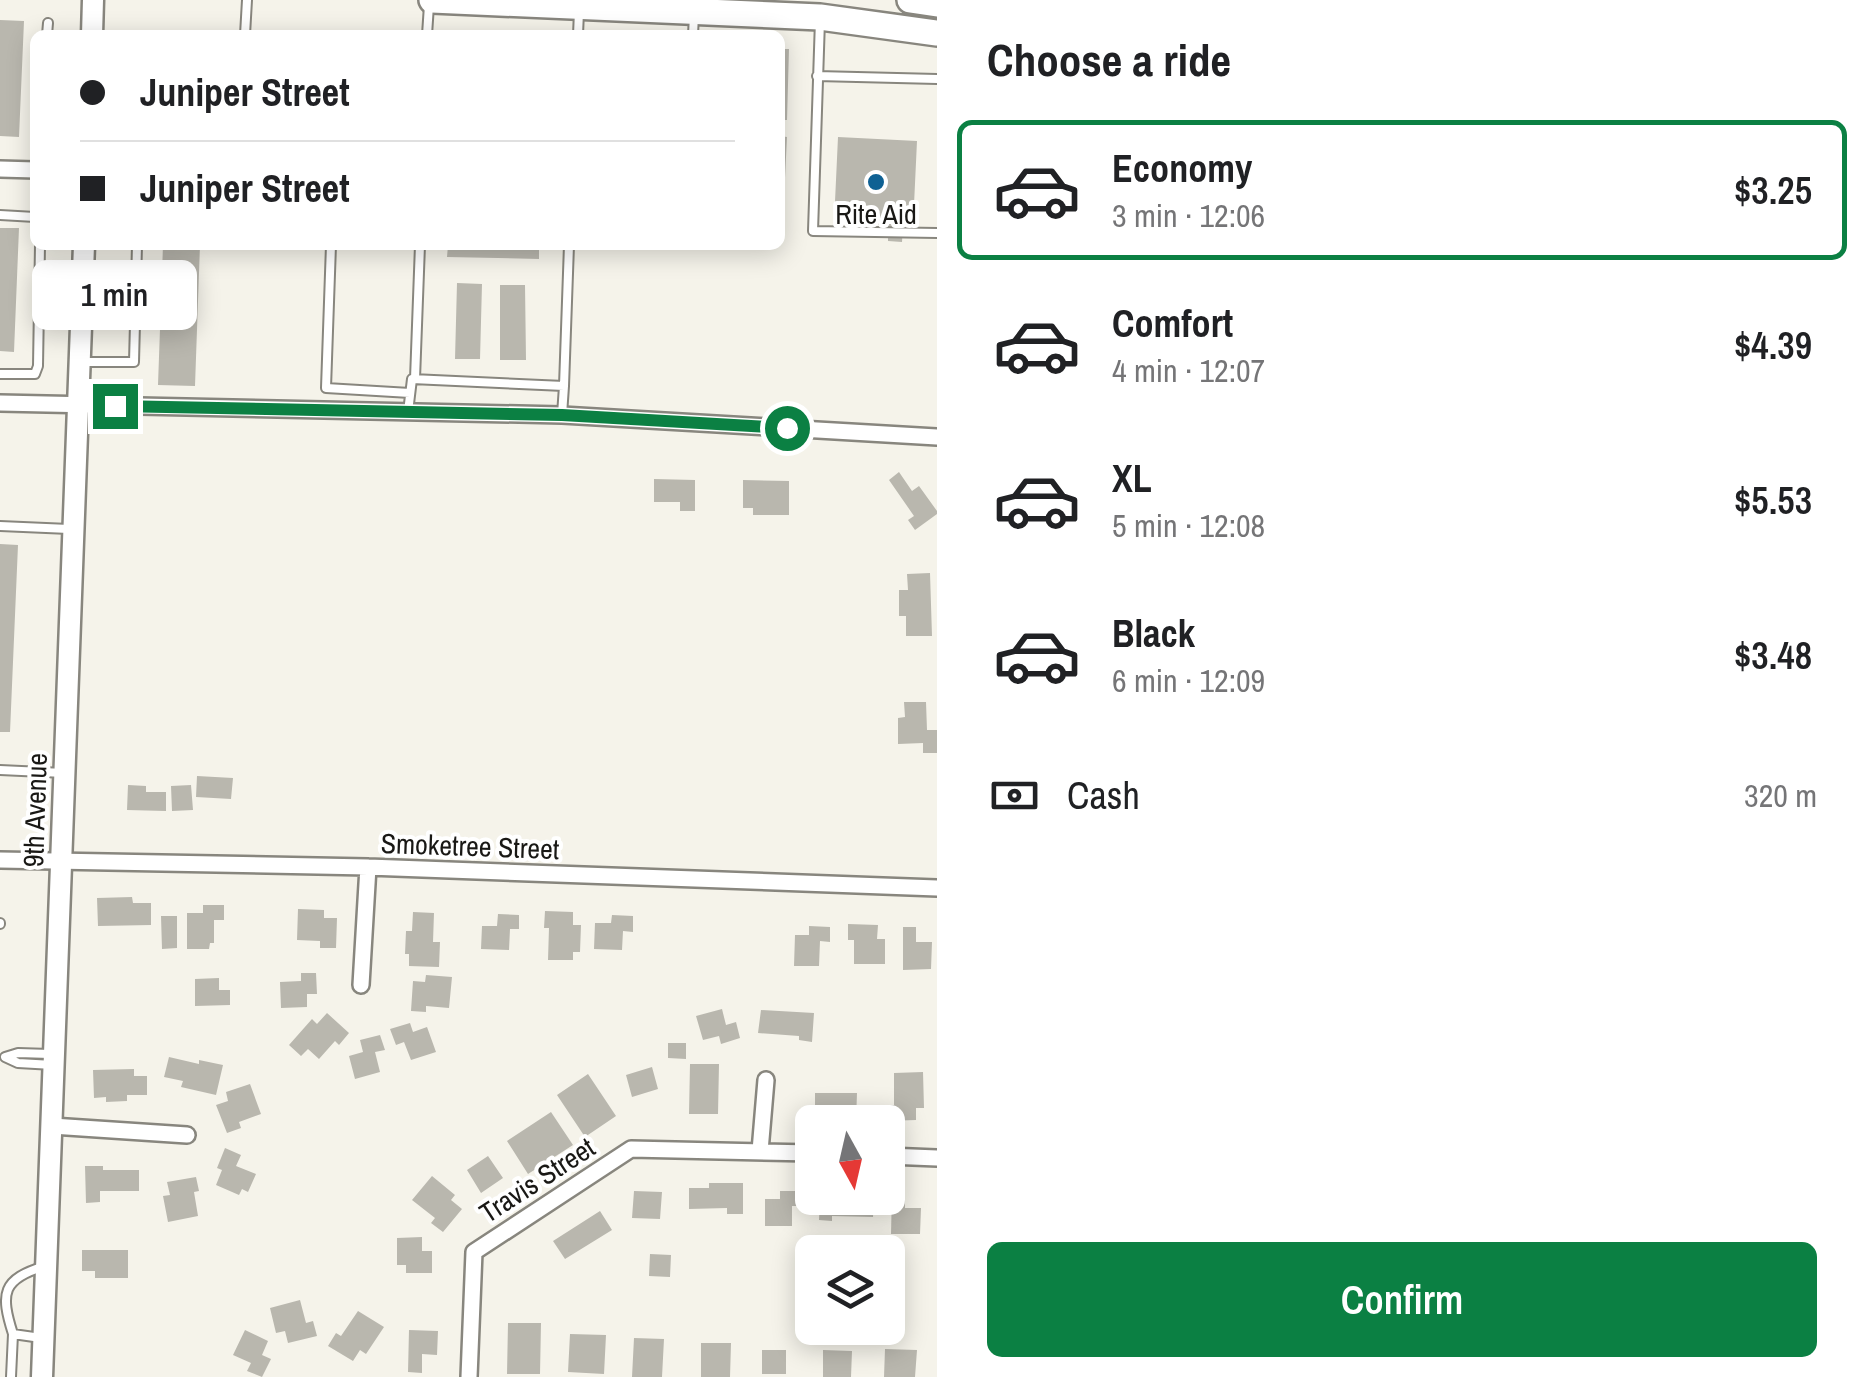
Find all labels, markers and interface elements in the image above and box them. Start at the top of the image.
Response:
text: Choose a ride [987,29,1231,90]
text: Juniper Street [140,67,350,118]
text: Economy [1112,143,1252,194]
icon: car [992,145,1082,235]
text: Juniper Street [140,163,350,214]
text: $3.25 [1734,165,1812,216]
marker: Rite Aid [865,171,887,193]
text: 3 min · 12:06 [1112,194,1265,237]
place label: Rite Aid [835,195,917,233]
callout: 1 min [32,261,198,331]
text: 1 min [81,273,148,316]
text: Comfort [1112,298,1233,349]
icon: car [992,300,1082,390]
text: $4.39 [1734,320,1812,371]
text: 4 min · 12:07 [1112,349,1265,392]
route end [93,384,138,429]
route start [765,406,810,451]
text: XL [1112,453,1152,504]
icon: car [992,455,1082,545]
text: $5.53 [1734,475,1812,526]
text: 5 min · 12:08 [1112,504,1265,547]
text: Black [1112,608,1195,659]
icon: car [992,610,1082,700]
text: $3.48 [1734,630,1812,681]
text: 6 min · 12:09 [1112,659,1265,702]
street label: 9th Avenue [14,752,56,868]
icon: cash [987,768,1042,823]
text: Cash [1067,770,1140,821]
text: 320 m [1744,774,1817,817]
street label: Smoketree Street [380,824,560,868]
north arrow [795,1105,905,1215]
map controls [795,1105,905,1345]
street label: Travis Street [472,1129,602,1231]
button: layers [795,1235,905,1345]
button: Confirm [987,1242,1817,1357]

